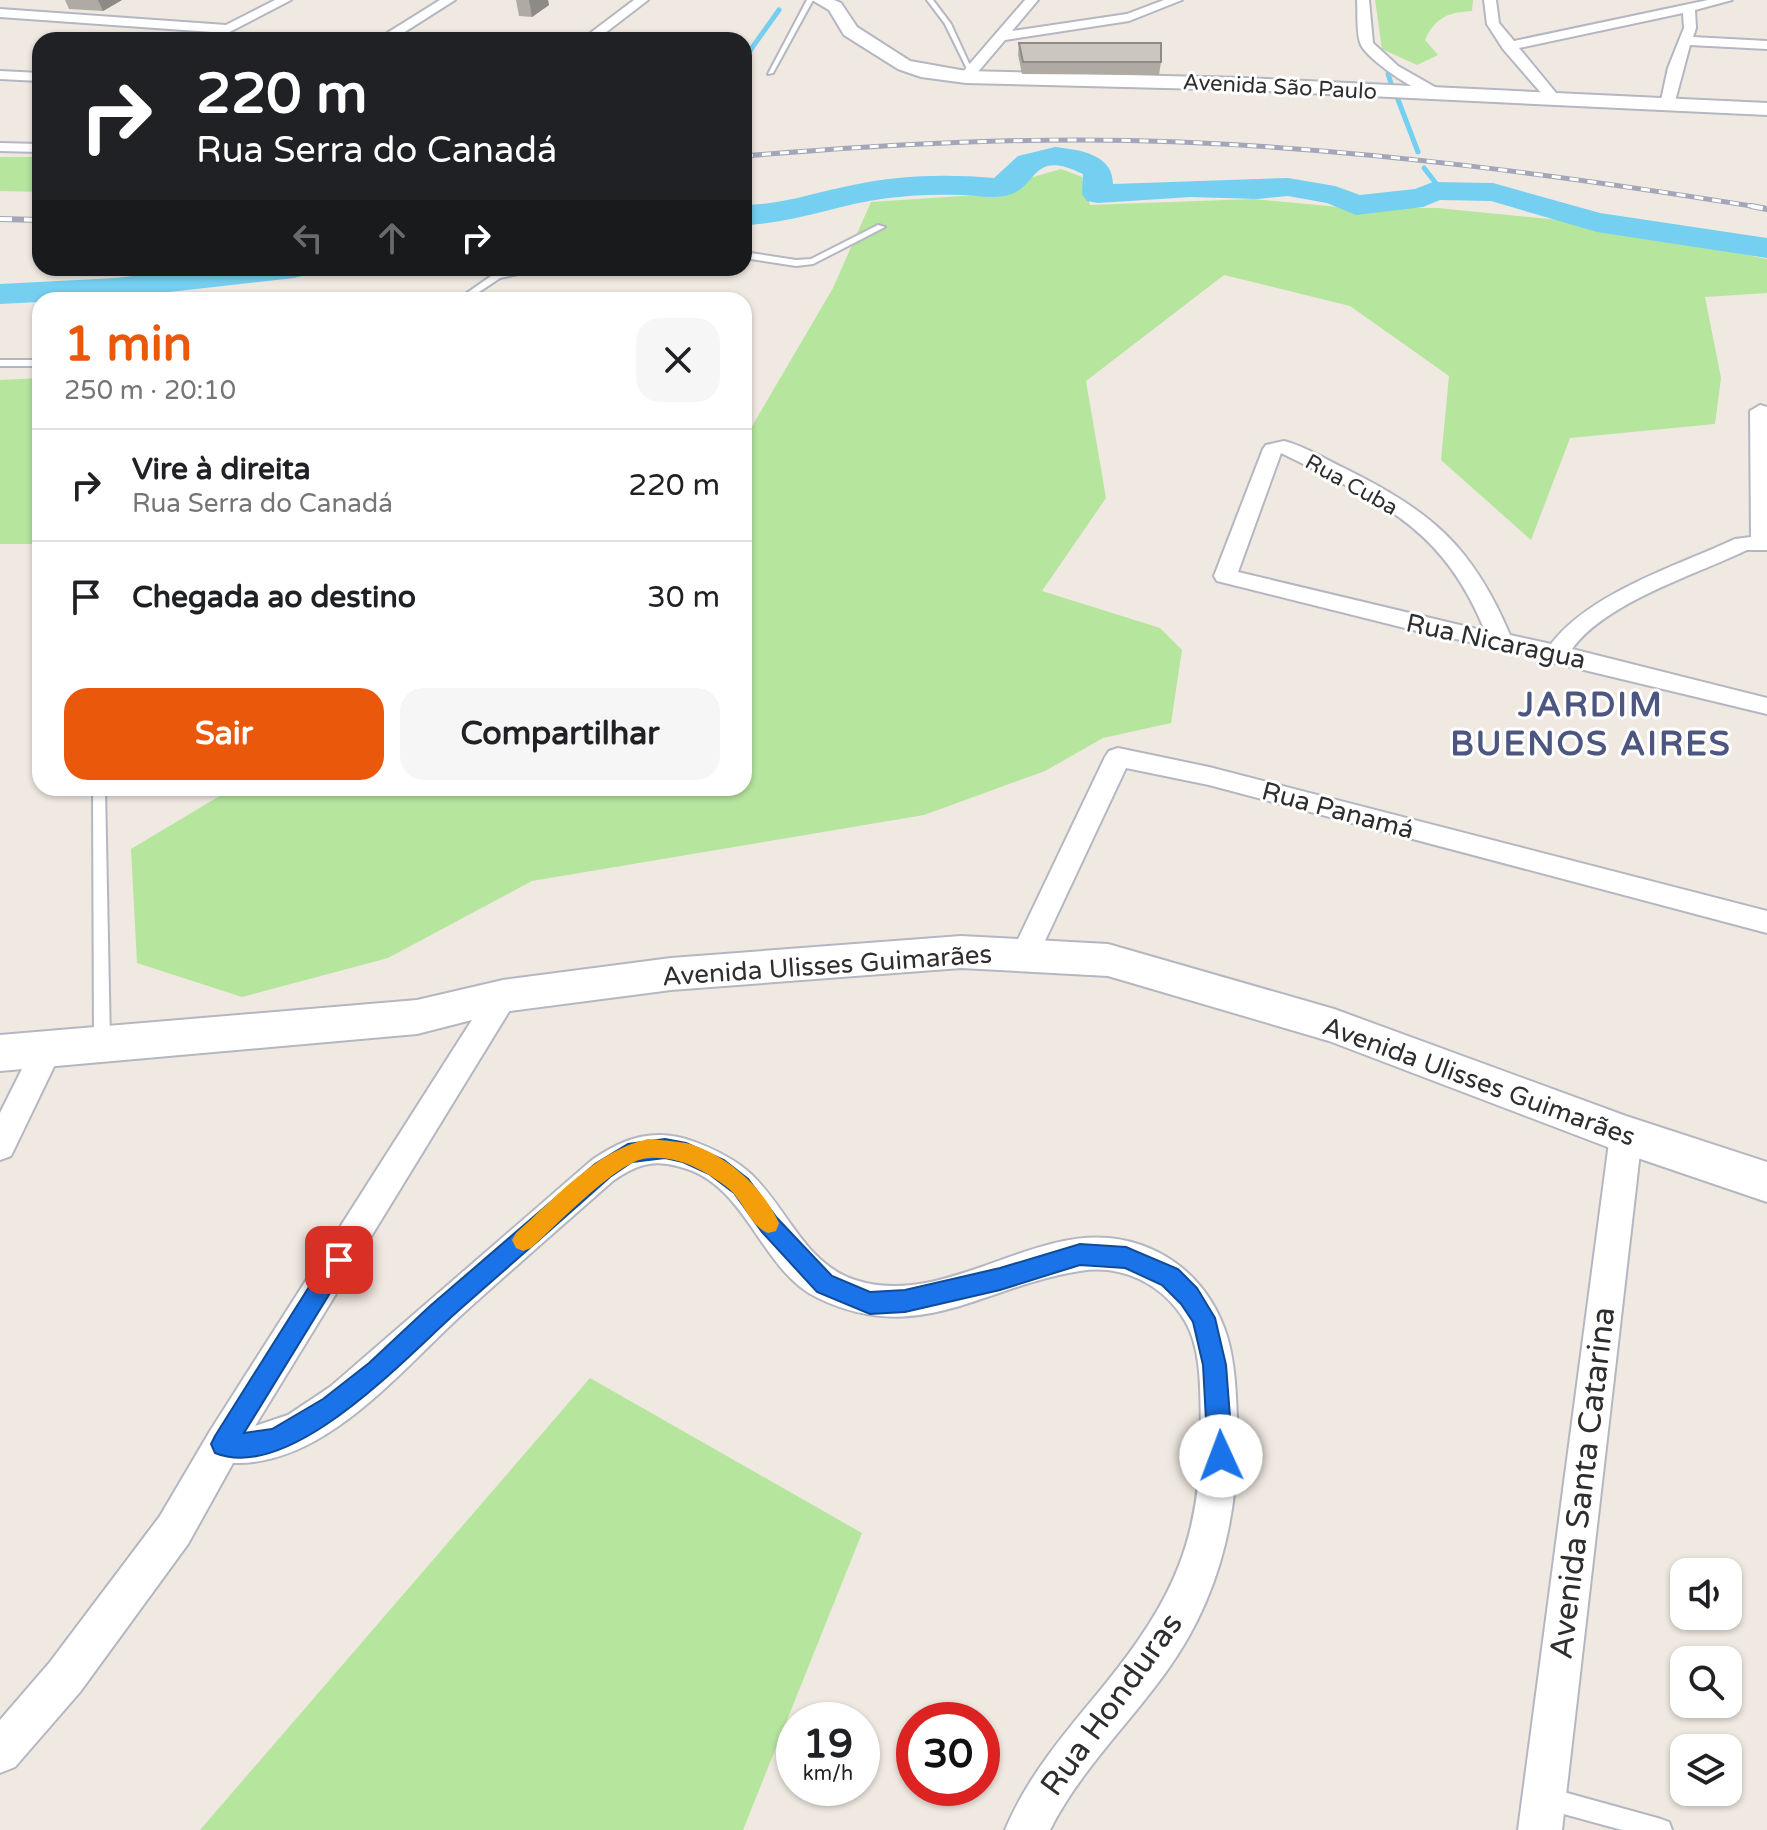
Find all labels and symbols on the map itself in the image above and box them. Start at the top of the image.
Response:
street label: Avenida São Paulo [1182,69,1378,105]
street label: Rua Cuba [1301,449,1402,521]
street label: Rua Nicaragua [1403,607,1588,676]
district label: JARDIM BUENOS AIRES [1450,685,1732,765]
street label: Rua Panamá [1258,775,1417,846]
street label: Avenida Ulisses Guimarães [661,939,993,992]
street label: Avenida Ulisses Guimarães [1318,1010,1639,1153]
pin [305,1226,373,1294]
street label: Avenida Santa Catarina [1543,1305,1623,1661]
position arrow [1179,1414,1263,1498]
street label: Rua Honduras [1033,1606,1191,1803]
speed limit sign: 30 [896,1702,1000,1806]

